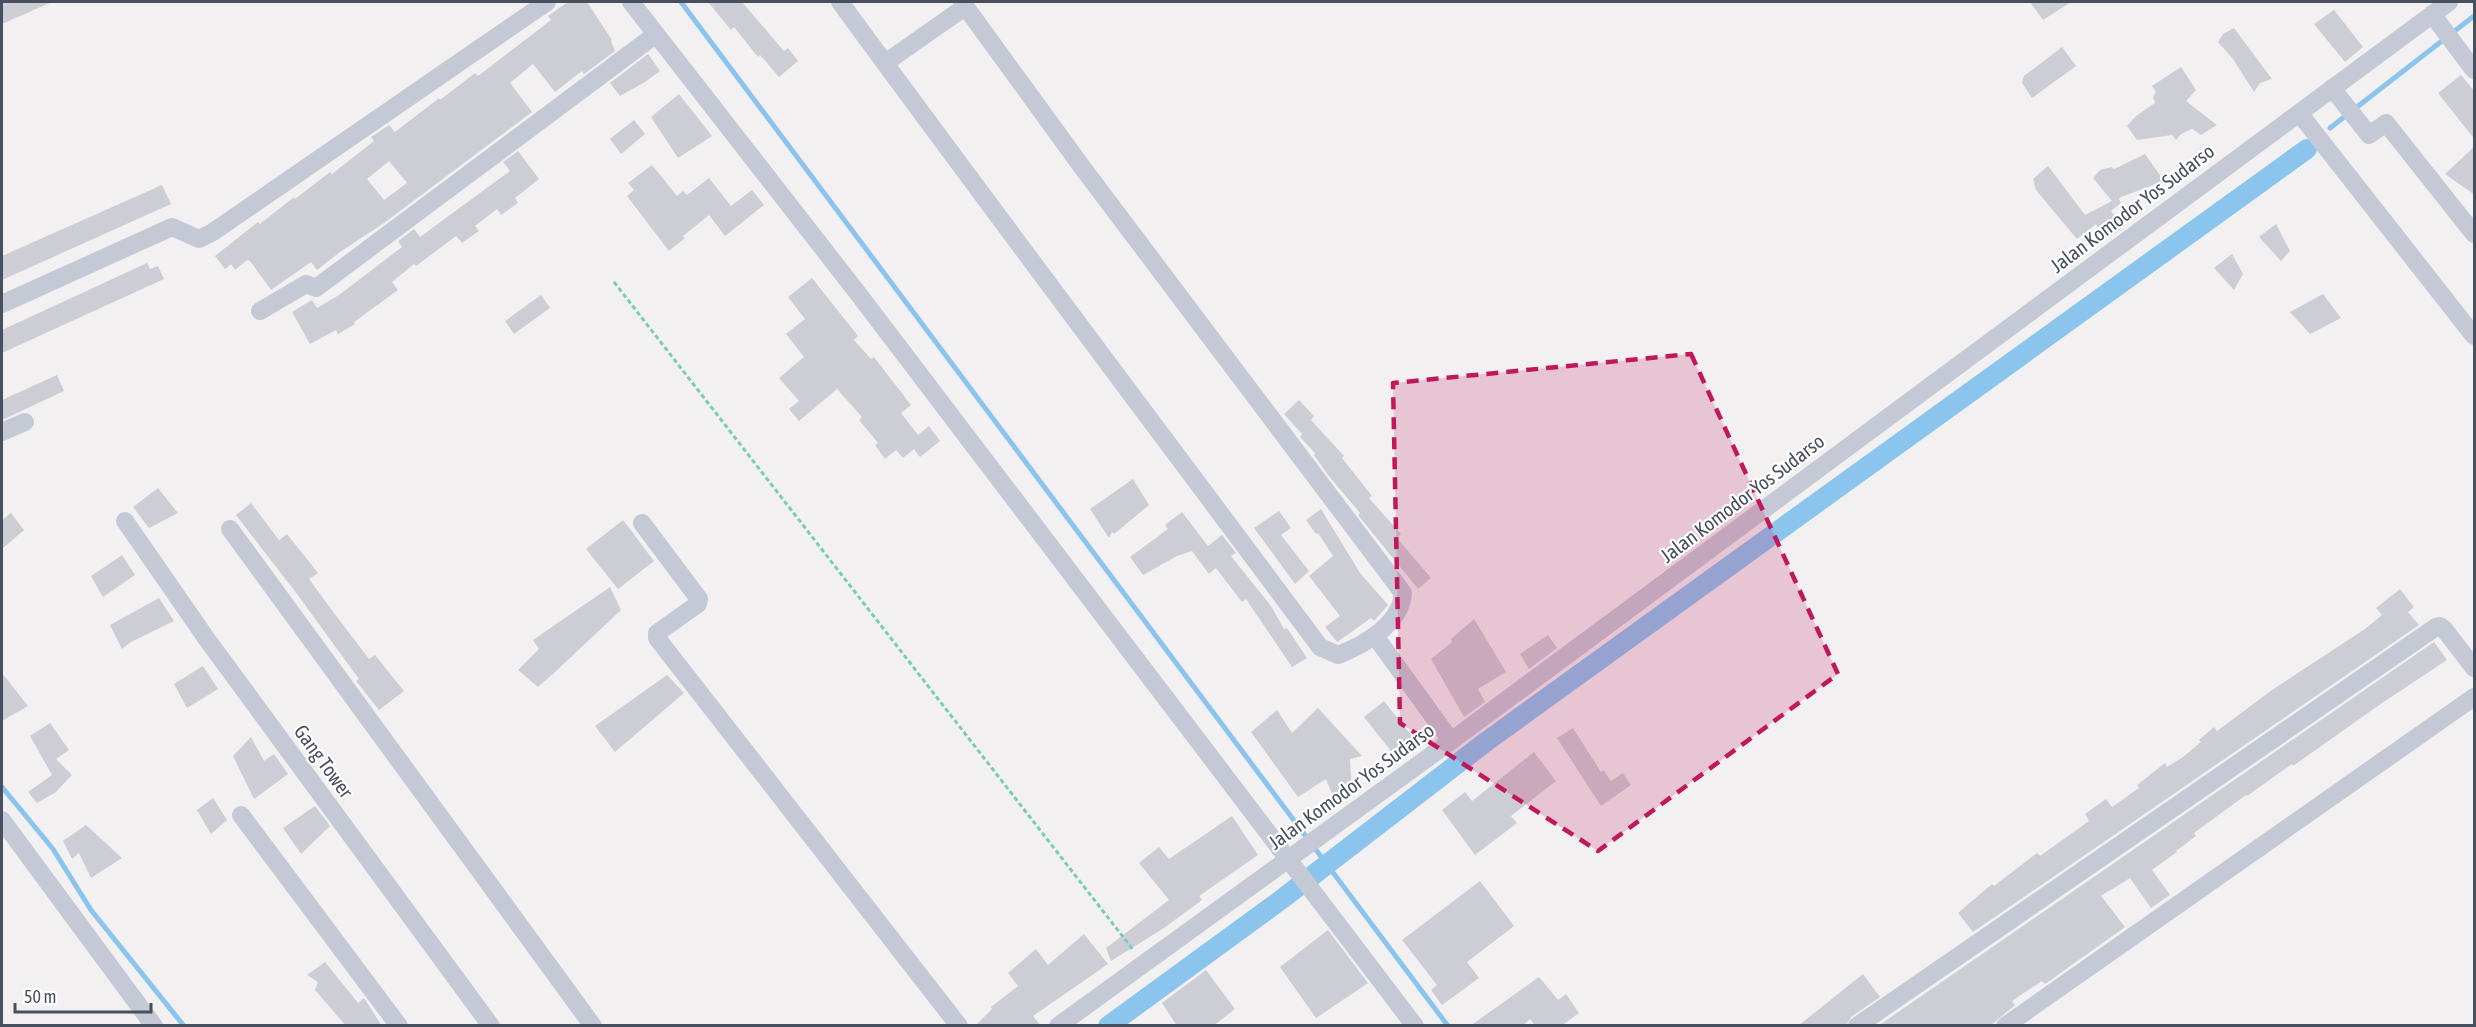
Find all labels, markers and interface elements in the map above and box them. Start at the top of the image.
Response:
street label: Jalan Komodor Yos Sudarso [2046,139,2218,277]
street label: Jalan Komodor Yos Sudarso [1656,429,1828,567]
street label: Jalan Komodor Yos Sudarso [1264,718,1438,854]
street label: Gang Tower [290,720,359,803]
scale bar [15,976,152,1014]
text: 50 m [24,986,56,1007]

